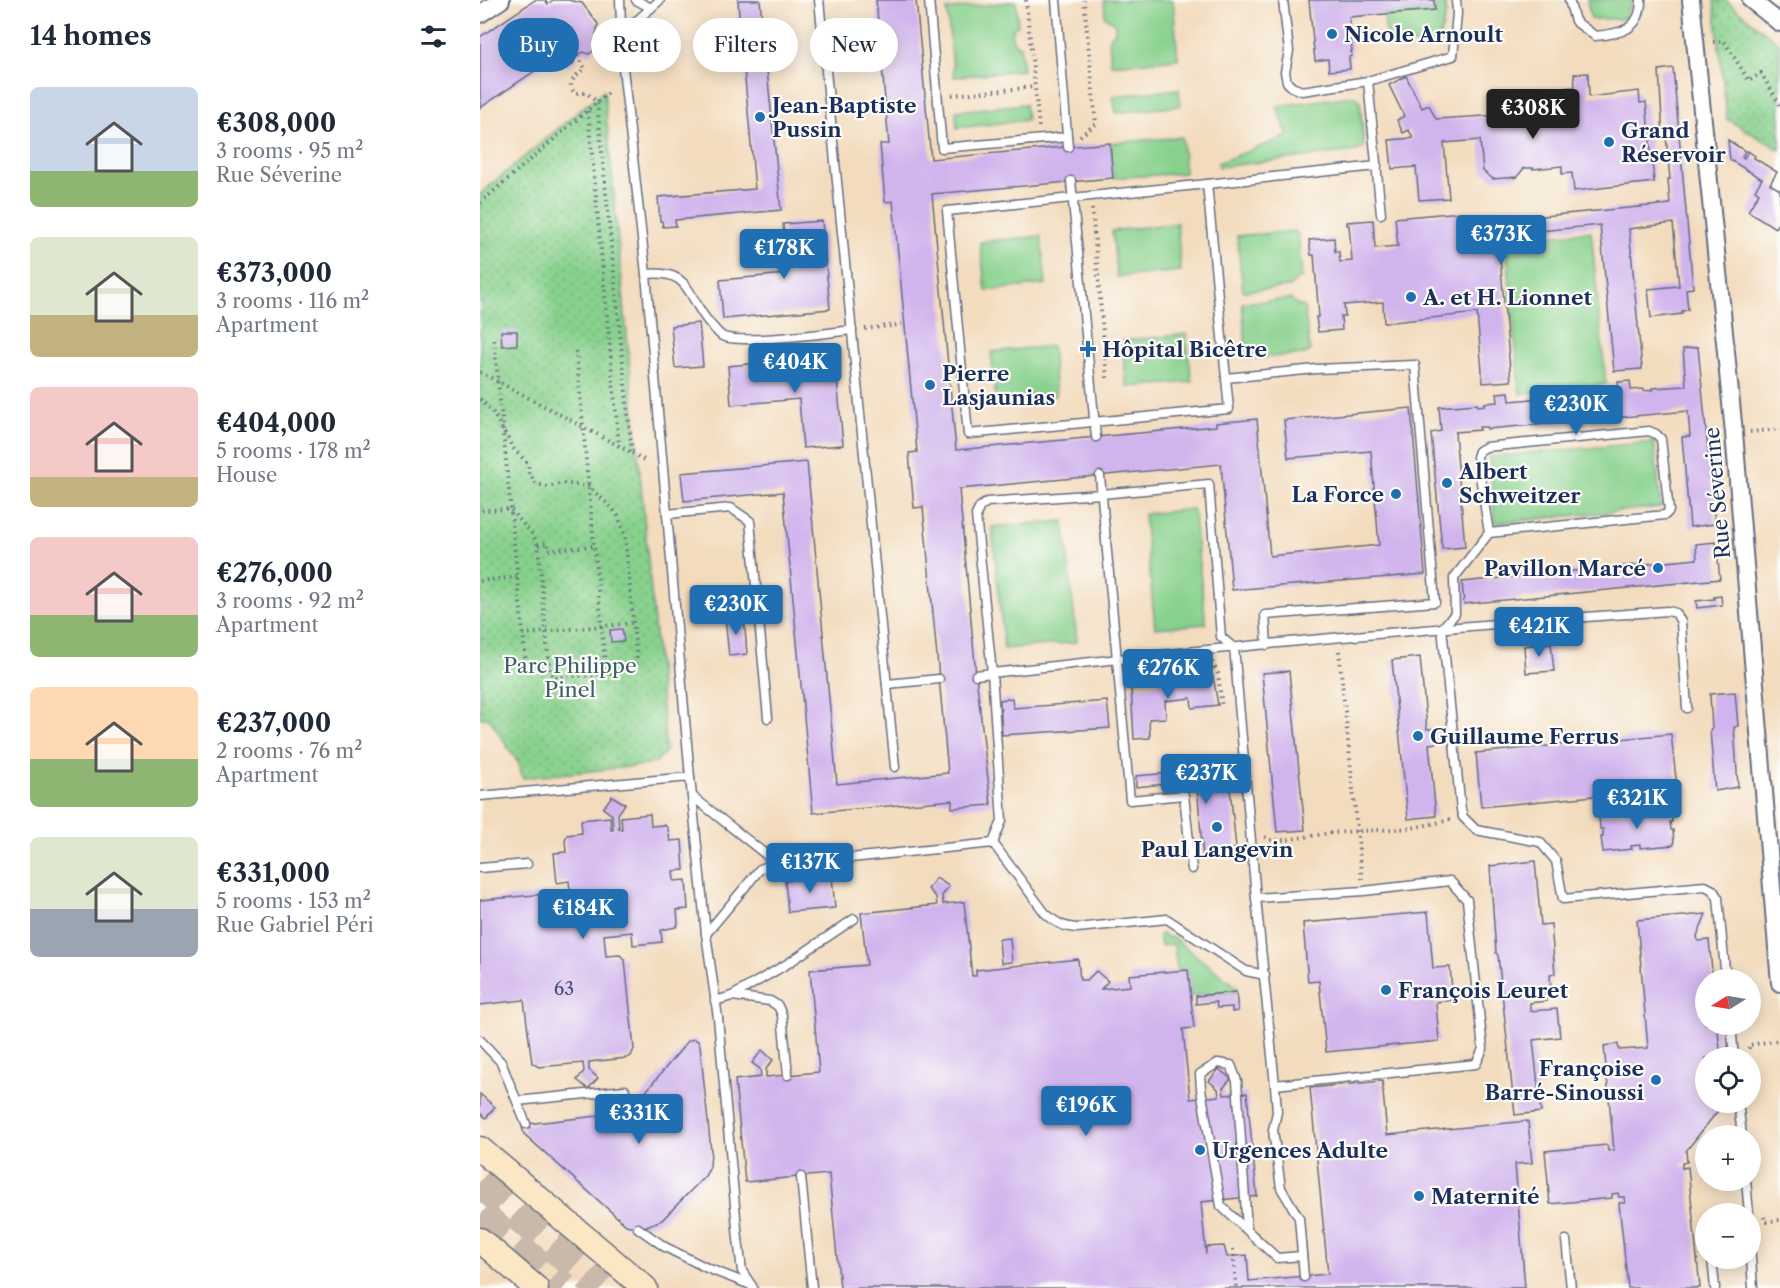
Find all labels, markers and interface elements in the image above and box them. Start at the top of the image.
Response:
chip: Buy [498,18,579,72]
chip: Rent [591,18,681,72]
chip: Filters [693,18,798,72]
chip: New [810,18,898,72]
text: 14 homes [30,20,152,52]
icon: filters [417,20,450,53]
place label: Nicole Arnoult [1344,22,1503,47]
marker: Nicole Arnoult [1325,27,1339,41]
pin: €308K [1491,89,1575,140]
place label: Jean-Baptiste Pussin [768,93,917,142]
text: €308K [1500,96,1566,120]
text: €308,000 [216,107,336,139]
marker: Jean-Baptiste Pussin [753,110,767,124]
icon: home [78,111,150,183]
place label: Grand Réservoir [1621,118,1726,167]
marker: Grand Réservoir [1602,135,1616,149]
text: 3 rooms · 95 m² [216,139,363,163]
text: Rue Séverine [216,163,342,187]
pin: €373K [1459,215,1543,266]
text: €373K [1470,222,1532,246]
pin: €178K [742,229,826,280]
text: €178K [754,236,814,260]
text: €373,000 [216,257,332,289]
icon: home [78,261,150,333]
place label: A. et H. Lionnet [1422,285,1593,310]
text: 3 rooms · 116 m² [216,289,369,313]
marker: A. et H. Lionnet [1404,290,1418,304]
text: Apartment [216,313,319,337]
place label: Hôpital Bicêtre [1102,337,1267,362]
marker: Hôpital Bicêtre [1079,340,1097,358]
pin: €404K [753,343,837,394]
text: €404K [762,350,828,374]
place label: Pierre Lasjaunias [942,361,1055,410]
marker: Pierre Lasjaunias [923,378,937,392]
pin: €230K [1534,385,1618,436]
text: €230K [1544,392,1608,416]
text: €404,000 [216,407,336,439]
icon: home [78,411,150,483]
street label: Rue Séverine [1699,426,1735,560]
text: 5 rooms · 178 m² [216,439,371,463]
place label: Albert Schweitzer [1458,459,1581,508]
text: House [216,463,277,487]
marker: Albert Schweitzer [1440,476,1454,490]
place label: La Force [1291,482,1384,507]
marker: La Force [1389,487,1403,501]
place label: Pavillon Marcé [1484,556,1646,581]
text: €276,000 [216,557,333,589]
icon: home [78,561,150,633]
marker: Pavillon Marcé [1651,561,1665,575]
pin: €230K [694,585,778,636]
text: 3 rooms · 92 m² [216,589,364,613]
text: €230K [704,592,768,616]
pin: €421K [1497,607,1581,658]
text: Apartment [216,613,319,637]
text: €421K [1508,614,1570,638]
pin: €276K [1126,649,1210,700]
park label: Parc Philippe Pinel [503,653,637,702]
text: €276K [1137,656,1199,680]
text: €237,000 [216,707,331,739]
icon: home [78,711,150,783]
place label: Guillaume Ferrus [1430,724,1619,749]
marker: Guillaume Ferrus [1411,729,1425,743]
text: 2 rooms · 76 m² [216,739,362,763]
pin: €237K [1164,754,1248,805]
text: €237K [1175,761,1237,785]
text: Apartment [216,763,319,787]
pin: €321K [1595,779,1679,830]
text: €321K [1607,786,1667,810]
marker: Paul Langevin [1210,820,1224,834]
place label: Paul Langevin [1141,837,1294,862]
pin: €137K [768,843,852,894]
text: €137K [780,850,840,874]
text: €331,000 [216,857,330,889]
icon: home [78,861,150,933]
text: 5 rooms · 153 m² [216,889,371,913]
pin: €184K [541,889,625,940]
text: €184K [552,896,614,920]
text: Rue Gabriel Péri [216,913,374,937]
north arrow [1695,969,1761,1035]
map controls [1695,969,1761,1269]
house number: 63 [554,978,574,1000]
place label: François Leuret [1398,978,1569,1003]
marker: François Leuret [1379,983,1393,997]
button: locate [1695,1047,1761,1113]
place label: Françoise Barré-Sinoussi [1485,1056,1645,1105]
marker: Françoise Barré-Sinoussi [1649,1073,1663,1087]
pin: €196K [1044,1086,1128,1137]
text: €196K [1055,1093,1117,1117]
pin: €331K [597,1094,681,1145]
text: €331K [609,1101,669,1125]
button: + [1695,1125,1761,1191]
place label: Urgences Adulte [1212,1138,1388,1163]
marker: Urgences Adulte [1193,1143,1207,1157]
place label: Maternité [1431,1184,1539,1209]
marker: Maternité [1412,1189,1426,1203]
button: − [1695,1203,1761,1269]

